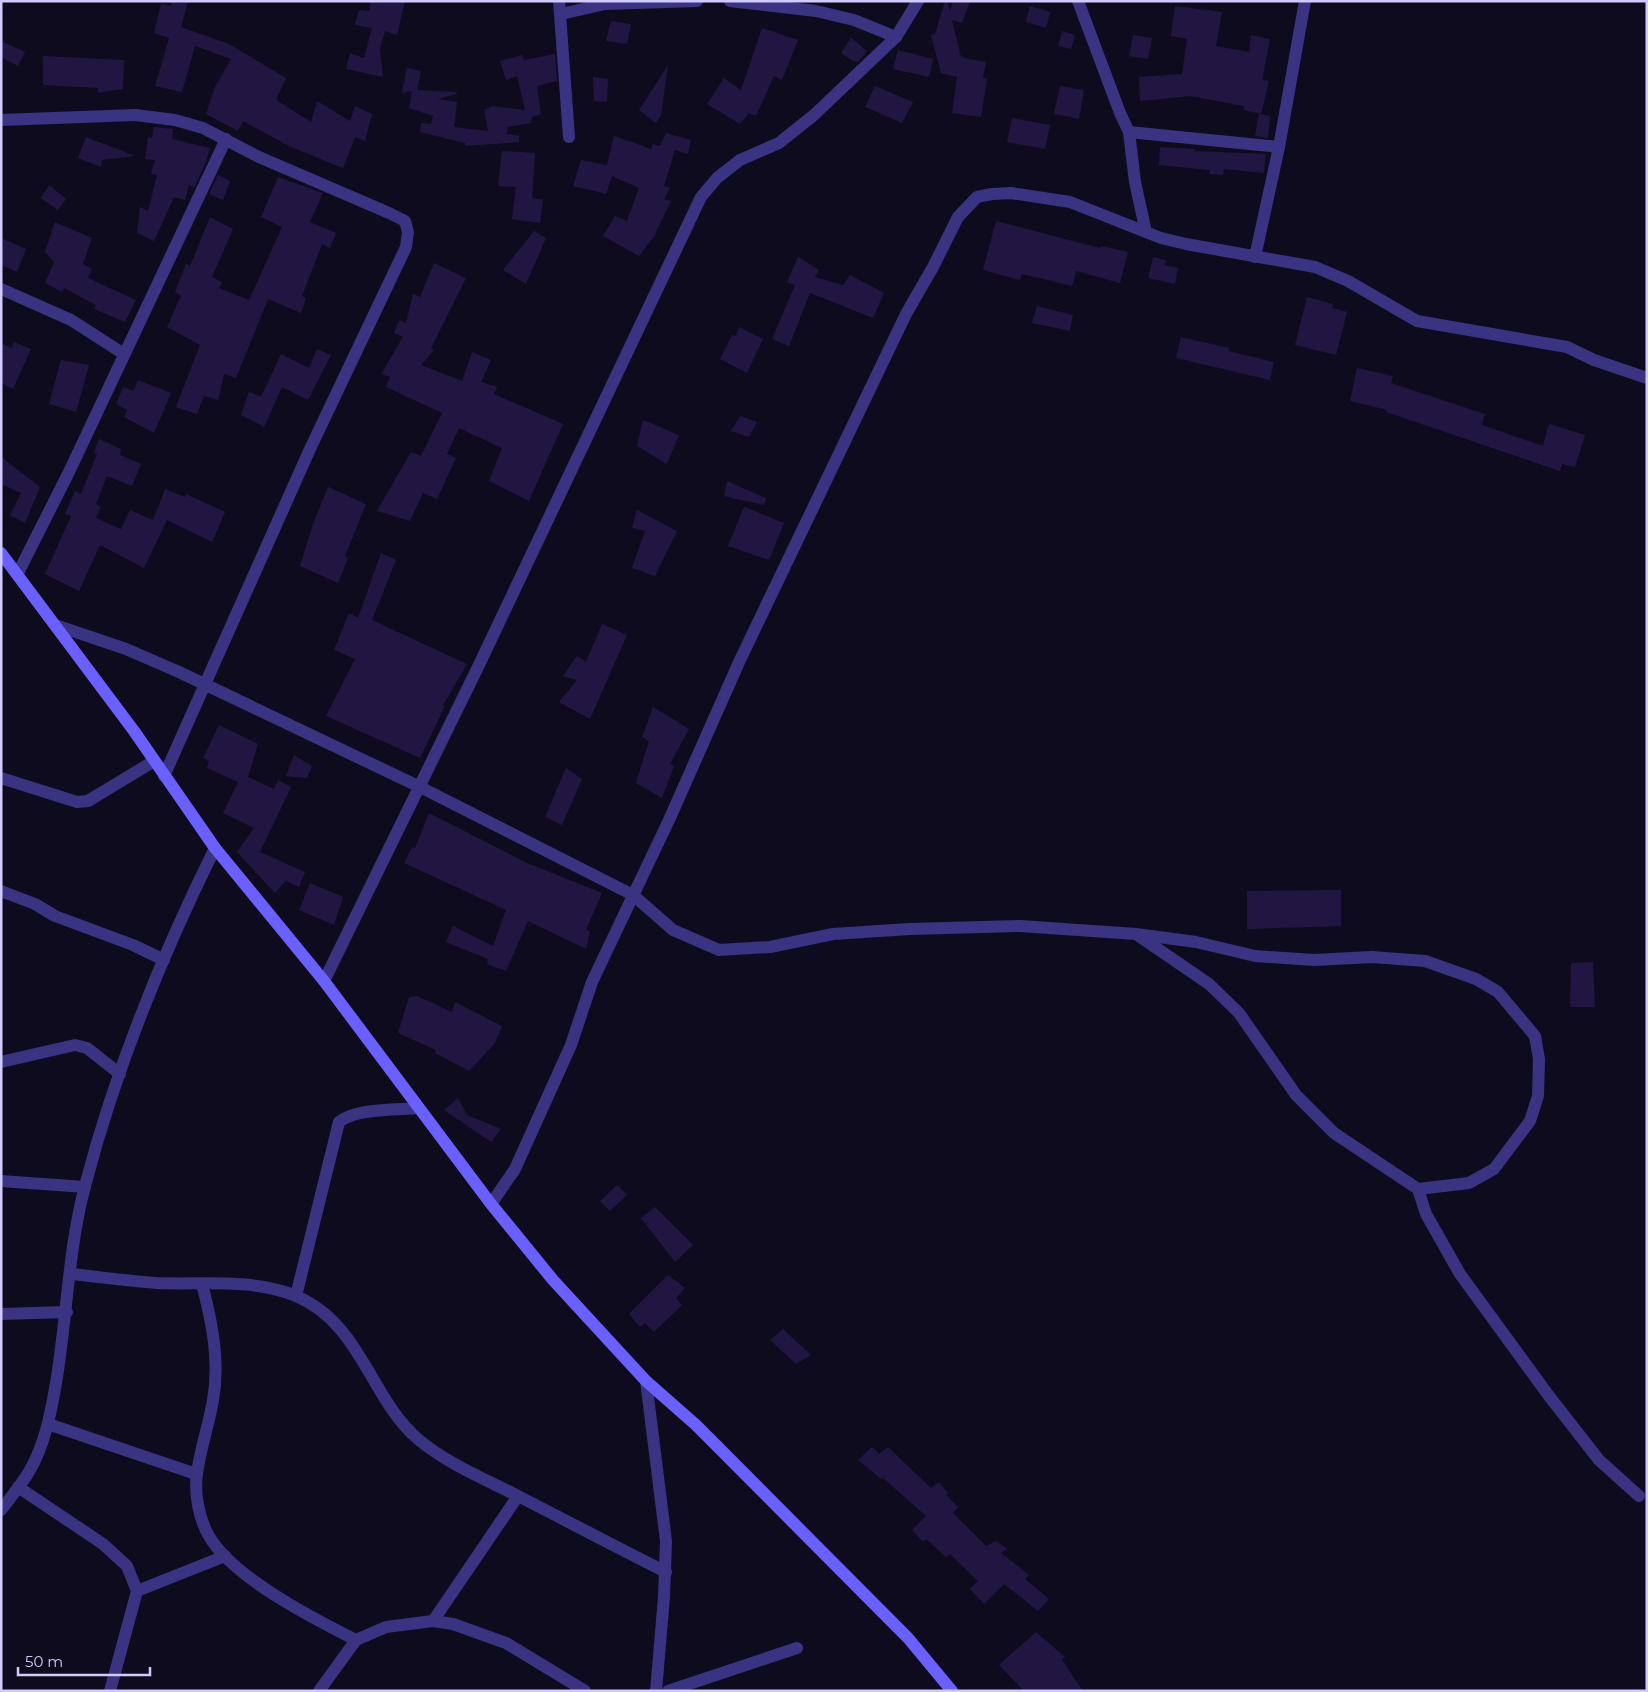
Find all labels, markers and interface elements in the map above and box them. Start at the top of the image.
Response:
scale bar [18,1644,150,1676]
text: 50 m [25,1652,63,1671]

